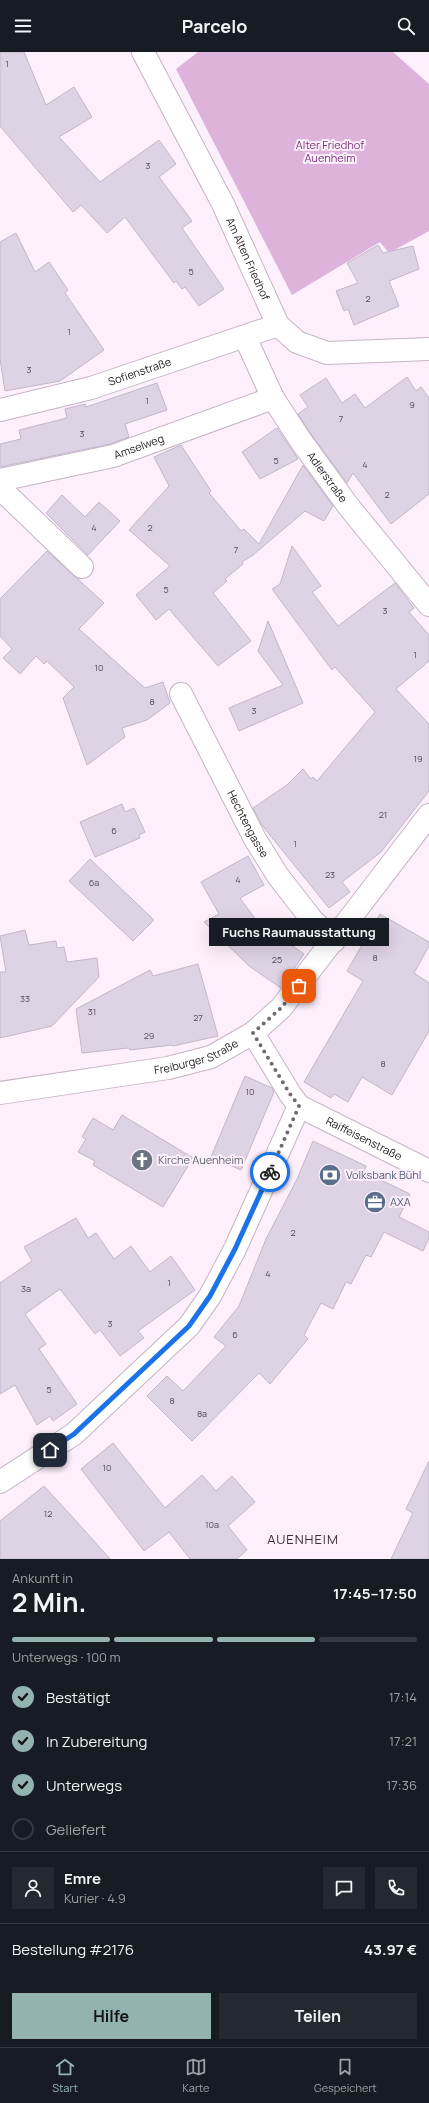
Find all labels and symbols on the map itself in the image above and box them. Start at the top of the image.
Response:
house number: 1 [5,57,9,70]
park label: Alter Friedhof Auenheim [296,137,364,165]
house number: 3 [146,159,151,172]
street label: Am Alten Friedhof [223,215,274,302]
house number: 5 [188,265,194,278]
house number: 2 [365,292,371,305]
house number: 1 [67,325,71,338]
street label: Sofienstraße [106,353,174,389]
house number: 3 [27,363,32,376]
house number: 1 [145,394,149,407]
house number: 9 [409,398,415,411]
house number: 7 [339,412,344,425]
house number: 3 [80,427,85,440]
street label: Amselweg [112,430,166,462]
street label: Adlerstraße [304,448,351,506]
house number: 5 [273,454,279,467]
house number: 4 [362,458,368,471]
house number: 2 [384,488,390,501]
house number: 4 [91,521,97,534]
house number: 2 [147,521,153,534]
house number: 7 [234,543,239,556]
house number: 5 [163,583,169,596]
house number: 3 [383,604,388,617]
house number: 1 [413,648,417,661]
house number: 10 [95,661,104,674]
house number: 8 [149,695,155,708]
house number: 3 [252,704,257,717]
house number: 19 [413,752,423,765]
street label: Hechtengasse [224,787,273,860]
house number: 21 [379,808,387,821]
house number: 6 [111,824,117,837]
house number: 1 [293,837,297,850]
house number: 23 [325,868,335,881]
house number: 4 [235,873,241,886]
house number: 6a [89,876,99,889]
callout: Fuchs Raumausstattung [209,918,389,946]
house number: 8 [372,951,378,964]
house number: 25 [272,953,282,966]
pin [282,969,316,1003]
house number: 33 [20,992,30,1005]
house number: 31 [88,1005,96,1018]
house number: 27 [193,1011,203,1024]
house number: 29 [144,1029,154,1042]
street label: Freiburger Straße [153,1035,241,1077]
house number: 8 [380,1057,386,1070]
house number: 10 [246,1085,255,1098]
street label: Raiffeisenstraße [324,1113,405,1164]
church icon: Kirche Auenheim [129,1147,155,1173]
place label: Kirche Auenheim [158,1152,243,1167]
courier [250,1152,290,1192]
bank icon: Volksbank Bühl [317,1162,343,1188]
place label: Volksbank Bühl [346,1167,421,1182]
office icon: AXA [362,1189,388,1215]
place label: AXA [390,1194,411,1209]
house number: 2 [290,1226,296,1239]
house number: 4 [265,1267,271,1280]
house number: 1 [167,1276,171,1289]
house number: 3a [21,1282,31,1295]
house number: 3 [108,1317,113,1330]
house number: 6 [232,1328,238,1341]
house number: 5 [46,1383,52,1396]
house number: 8 [169,1394,175,1407]
house number: 8a [197,1407,207,1420]
pin [33,1433,67,1467]
house number: 10 [103,1461,112,1474]
house number: 12 [44,1507,52,1520]
house number: 10a [205,1518,219,1531]
district label: AUENHEIM [267,1530,339,1548]

